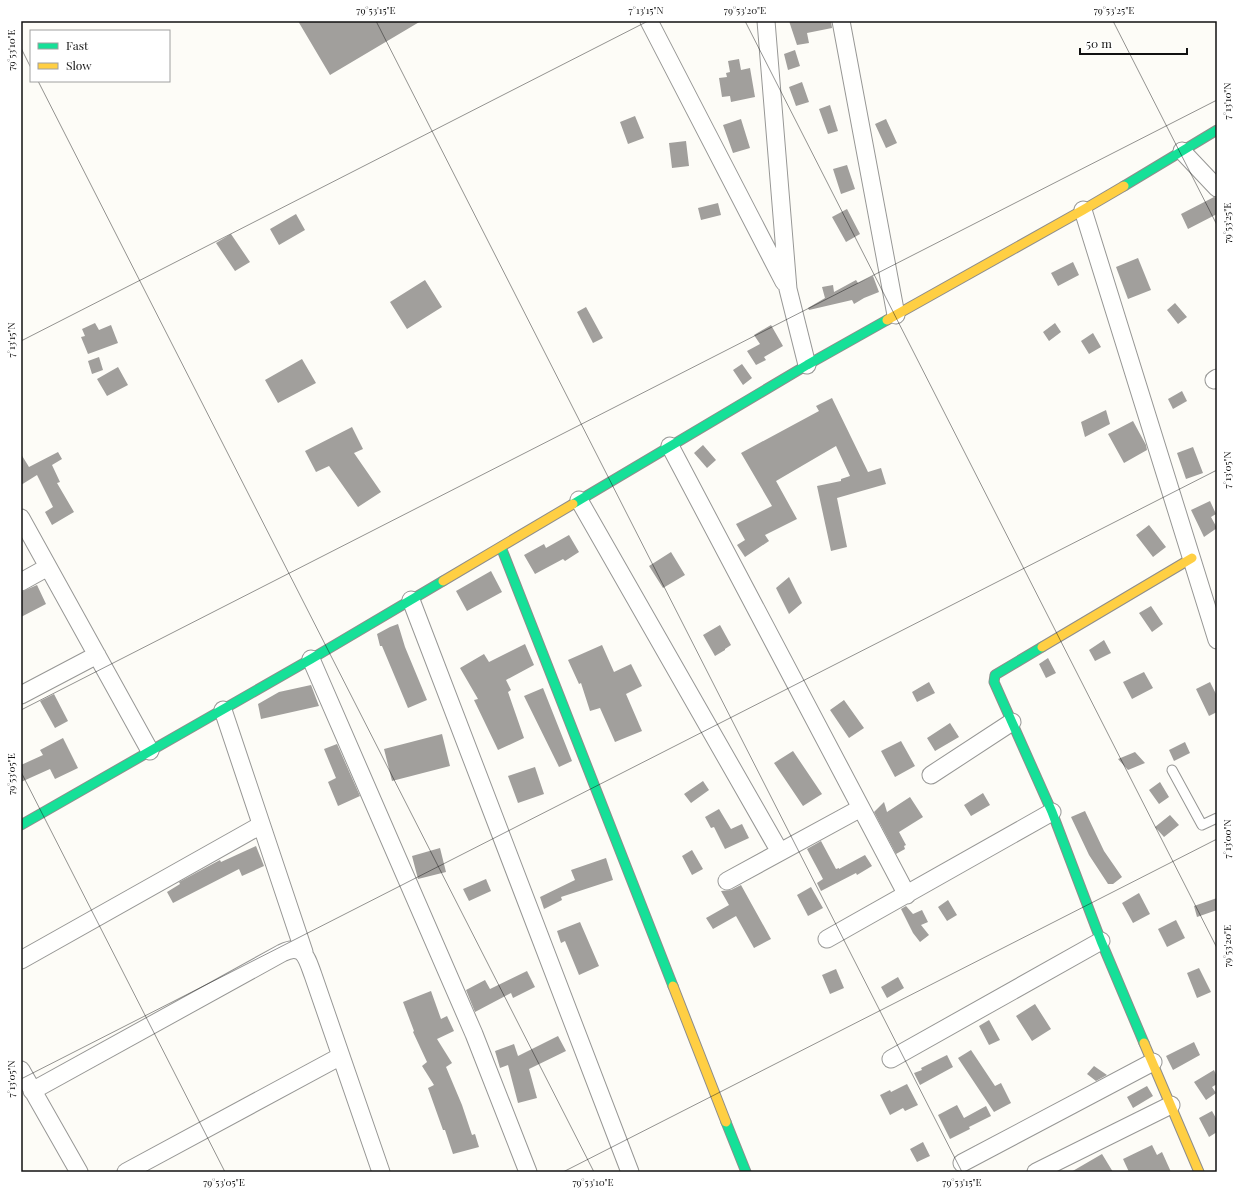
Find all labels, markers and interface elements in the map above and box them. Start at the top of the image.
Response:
text: 79°53'15"E [356,3,396,17]
text: 7°13'15"N [629,3,663,17]
text: 79°53'20"E [724,3,766,17]
text: 79°53'25"E [1094,3,1134,17]
text: 79°53'10"E [4,29,18,71]
legend [30,30,170,82]
scale bar [1080,30,1187,56]
text: 50 m [1086,35,1112,51]
text: Fast [66,37,89,53]
text: Slow [66,57,92,73]
text: 7°13'10"N [1220,83,1234,119]
text: 79°53'25"E [1220,203,1234,243]
text: 7°13'15"N [4,323,18,357]
text: 7°13'05"N [1220,451,1234,489]
text: 79°53'05"E [4,753,18,795]
text: 7°13'00"N [1220,820,1234,858]
text: 79°53'20"E [1220,925,1234,967]
text: 7°13'05"N [4,1060,18,1098]
text: 79°53'05"E [203,1175,245,1189]
text: 79°53'10"E [572,1175,614,1189]
text: 79°53'15"E [942,1175,982,1189]

